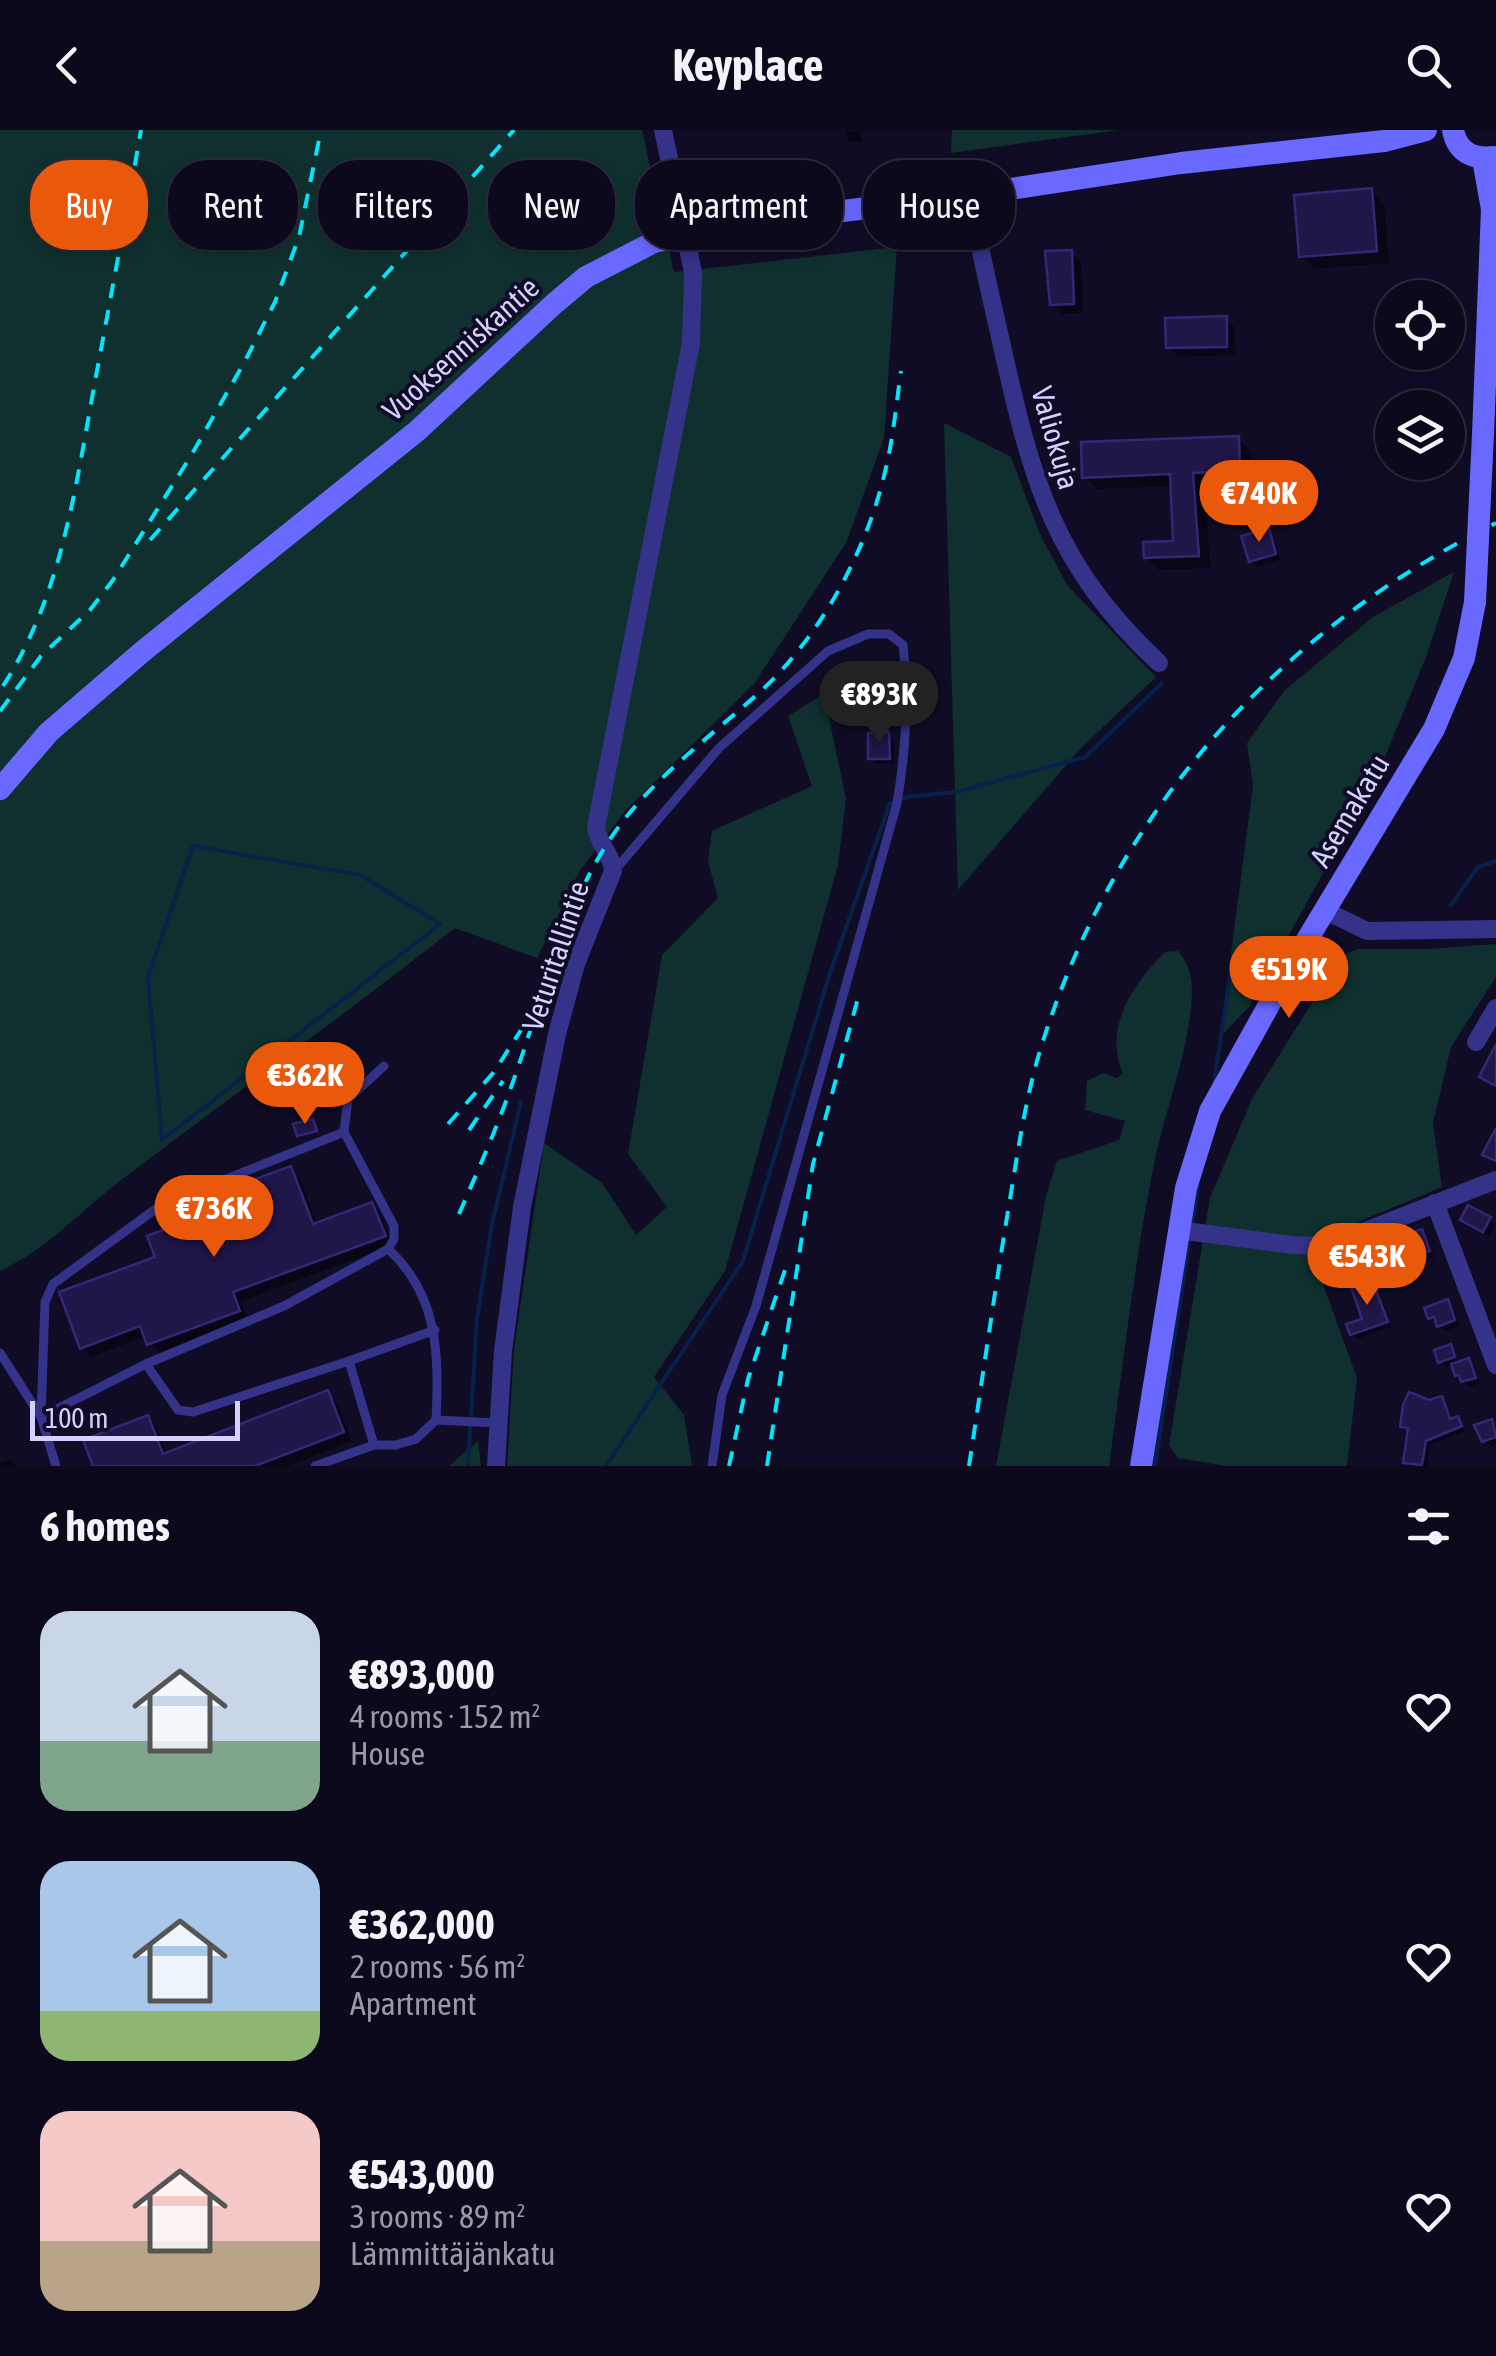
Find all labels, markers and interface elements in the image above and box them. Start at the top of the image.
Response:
icon: back [40,38,95,93]
icon: search [1401,38,1456,93]
text: Keyplace [673,39,823,91]
chip: Buy [30,160,148,250]
chip: Rent [168,160,298,250]
chip: Filters [318,160,468,250]
chip: New [488,160,615,250]
chip: Apartment [635,160,843,250]
chip: House [863,160,1015,250]
street label: Vuoksenniskantie [375,269,545,427]
map controls [1375,280,1465,480]
button: locate [1375,280,1465,370]
street label: Valiokuja [1025,382,1087,493]
button: layers [1375,390,1465,480]
pin: €740K [1189,460,1329,545]
text: €740K [1221,474,1297,511]
pin: €893K [809,661,949,746]
text: €893K [841,675,917,712]
street label: Asemakatu [1302,748,1396,873]
street label: Veturitallintie [515,877,595,1035]
pin: €519K [1219,936,1359,1021]
text: €519K [1251,950,1327,987]
pin: €362K [235,1042,375,1127]
text: €362K [267,1056,343,1093]
pin: €736K [144,1175,284,1260]
text: €736K [176,1189,252,1226]
pin: €543K [1297,1223,1437,1308]
text: €543K [1329,1237,1405,1274]
scale bar [30,1396,240,1440]
text: 100 m [45,1402,108,1434]
icon: filters [1401,1499,1456,1554]
text: 6 homes [40,1502,170,1550]
text: €893,000 [350,1650,495,1698]
icon: home [120,1651,240,1771]
icon: heart [1401,1684,1456,1739]
text: 4 rooms · 152 m² [350,1698,540,1735]
text: House [350,1735,425,1772]
text: €362,000 [350,1900,495,1948]
icon: home [120,1901,240,2021]
icon: heart [1401,1934,1456,1989]
text: 2 rooms · 56 m² [350,1948,525,1985]
text: Apartment [350,1985,476,2022]
text: €543,000 [350,2150,495,2198]
icon: home [120,2151,240,2271]
icon: heart [1401,2184,1456,2239]
text: 3 rooms · 89 m² [350,2198,525,2235]
text: Lämmittäjänkatu [350,2235,555,2272]

